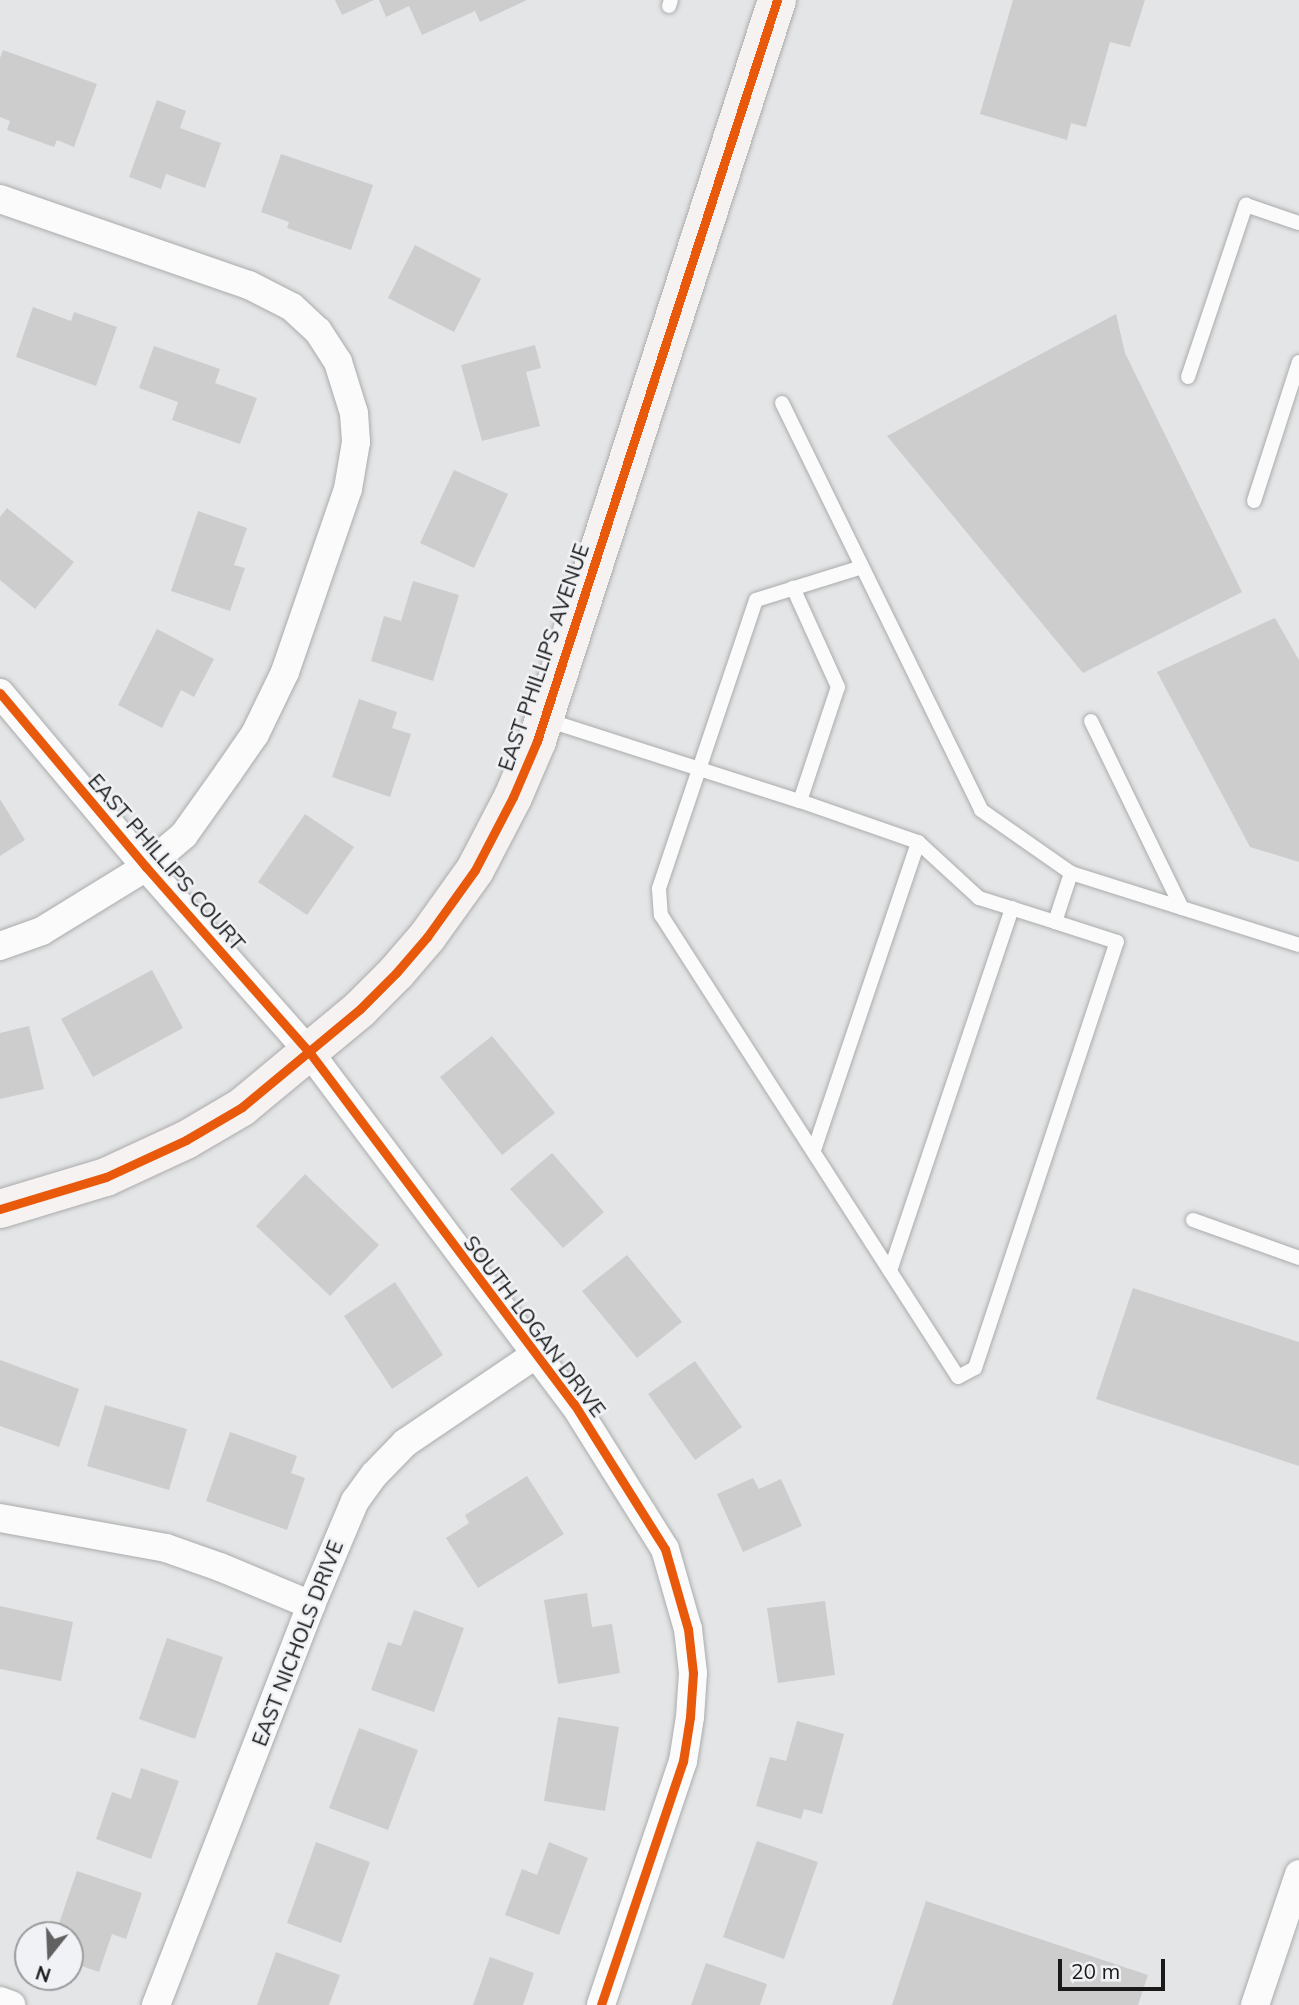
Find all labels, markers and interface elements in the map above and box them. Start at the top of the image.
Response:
street label: EAST PHILLIPS AVENUE [492,540,594,774]
street label: EAST PHILLIPS COURT [83,768,251,956]
street label: SOUTH LOGAN DRIVE [459,1230,611,1422]
street label: EAST NICHOLS DRIVE [246,1537,348,1749]
north arrow [14,1921,84,1991]
scale bar [1061,1946,1168,1990]
text: 20 m [1071,1958,1120,1984]
text: N [33,1960,54,1988]

